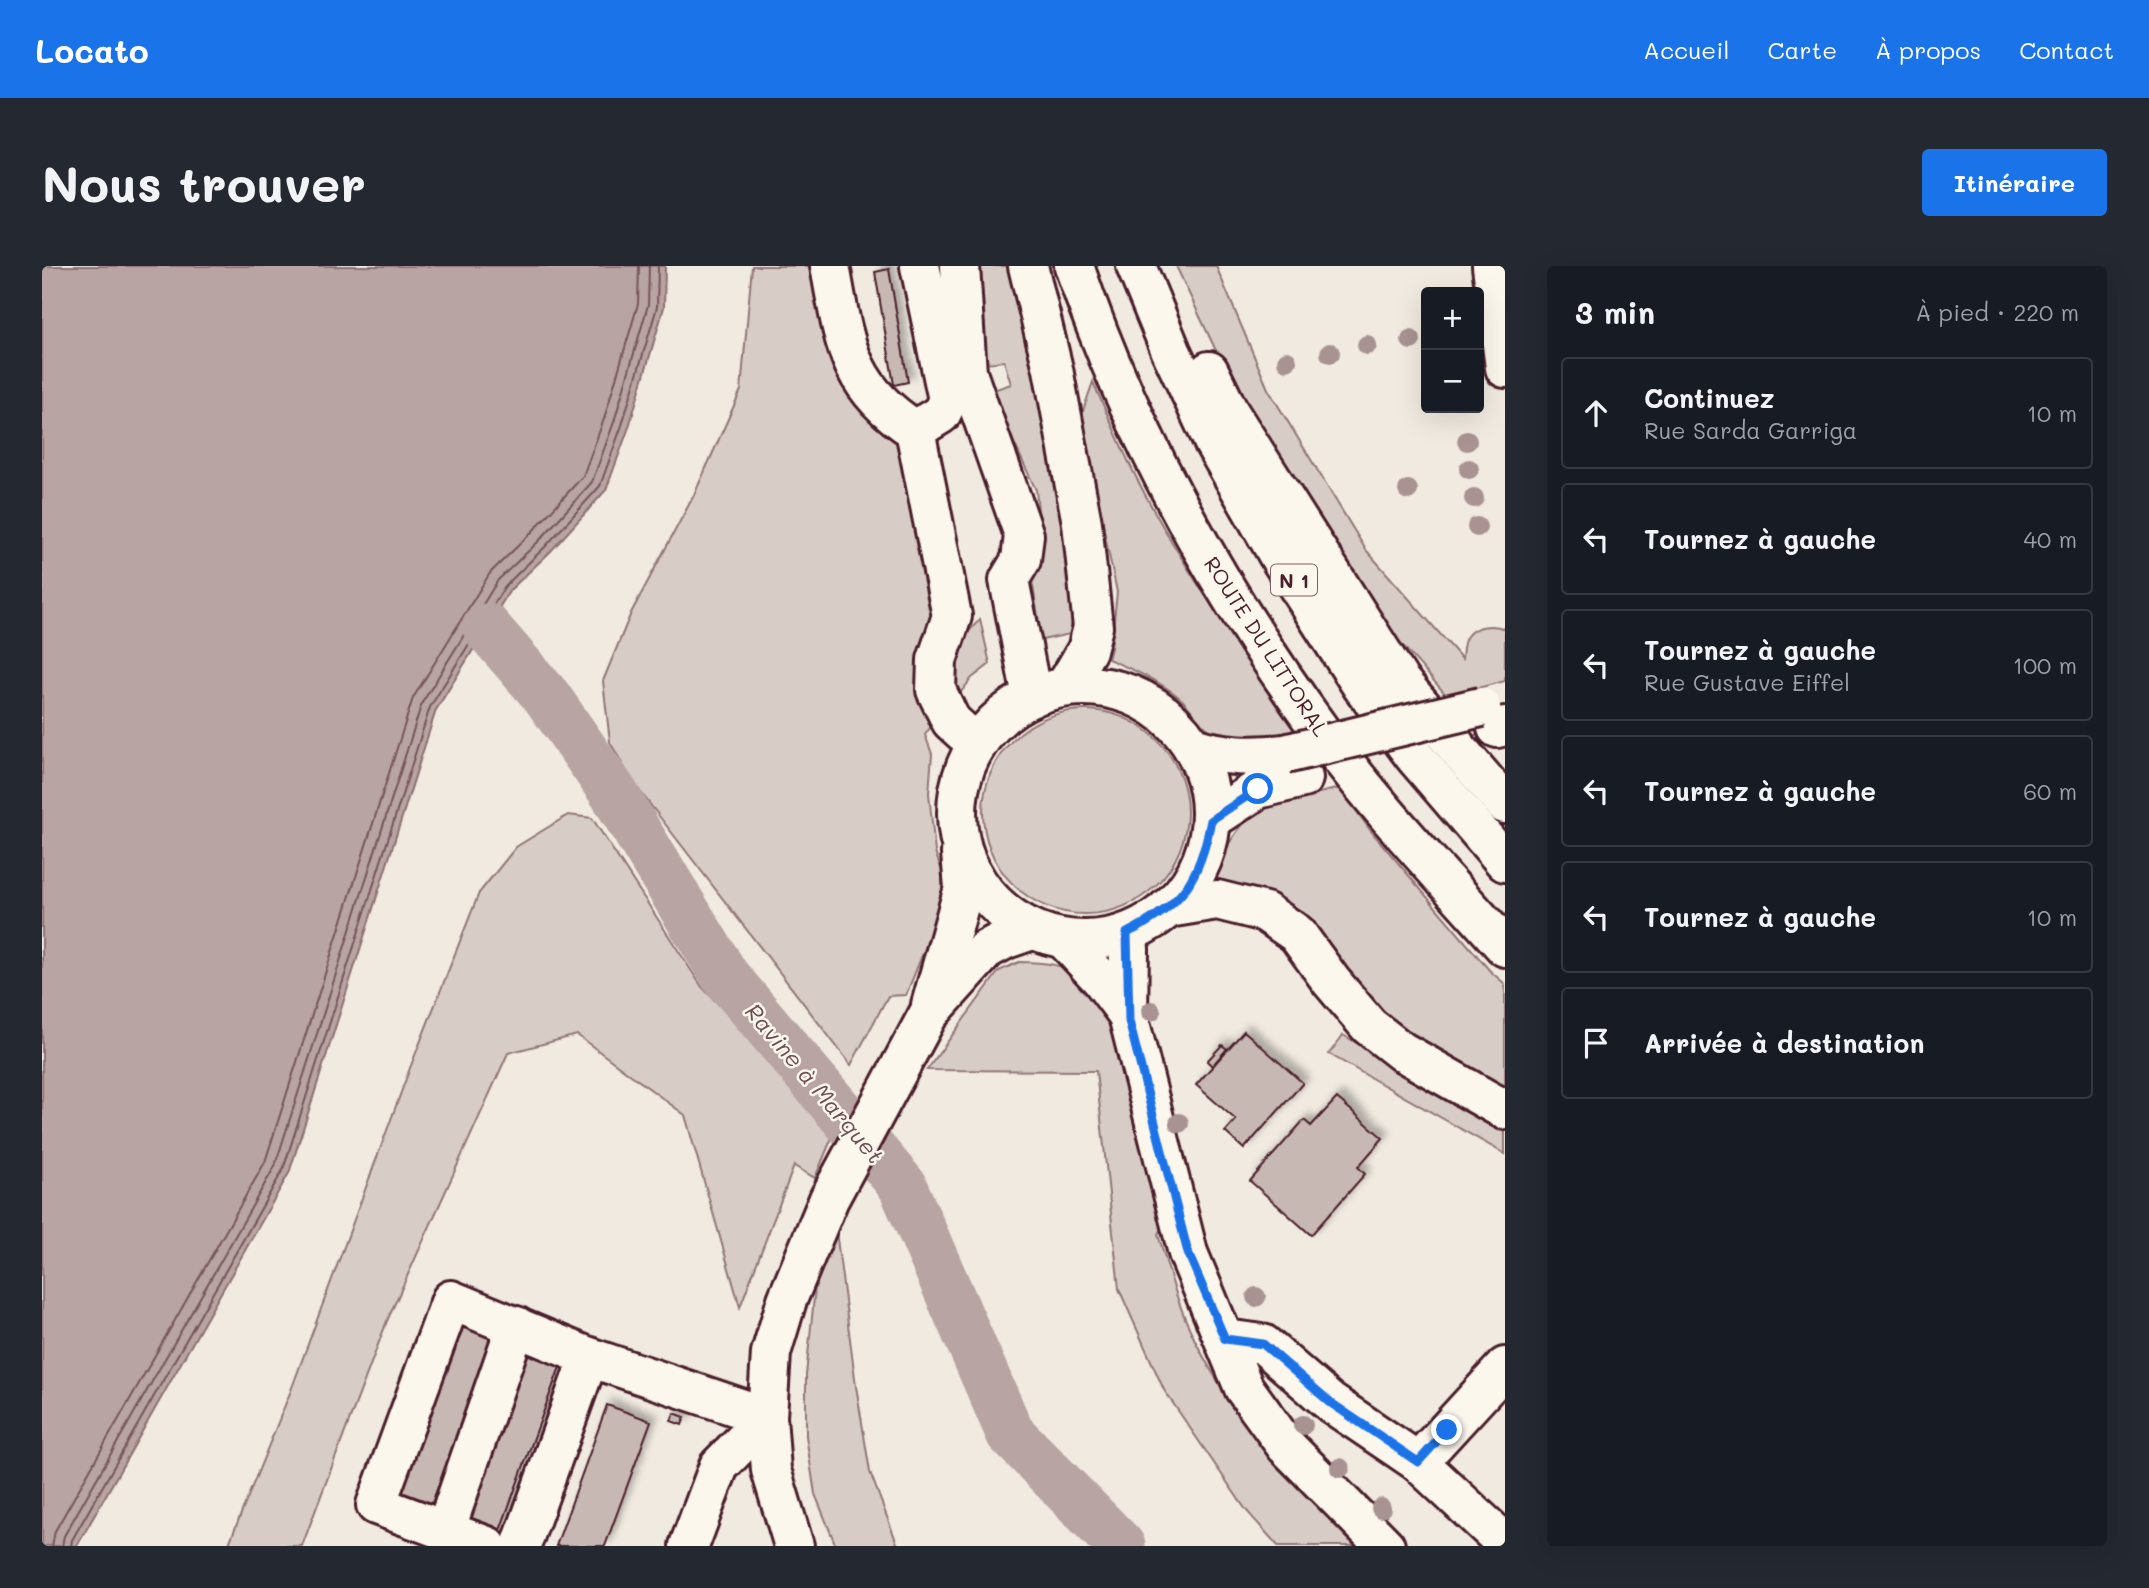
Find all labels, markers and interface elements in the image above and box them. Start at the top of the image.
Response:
text: Locato [35,28,149,71]
text: Accueil [1643,34,1729,65]
text: Carte [1767,34,1837,65]
text: À propos [1875,34,1981,65]
text: Contact [2019,34,2114,65]
button: Itinéraire [1922,149,2107,216]
text: Nous trouver [42,151,366,214]
map controls [1421,287,1484,413]
button: + [1421,287,1484,350]
text: 3 min [1575,292,1655,332]
text: À pied · 220 m [1915,297,2079,327]
button: − [1421,350,1484,413]
text: Continuez [1644,381,1774,415]
icon: ahead [1577,394,1615,432]
text: 10 m [2027,398,2077,428]
text: Rue Sarda Garriga [1644,415,1857,445]
icon: left [1577,520,1615,558]
text: Tournez à gauche [1644,522,1876,556]
text: 40 m [2024,524,2077,554]
street label: ROUTE DU LITTORAL [1199,551,1335,741]
road number: N 1 [1271,564,1317,596]
text: Tournez à gauche [1644,633,1876,667]
icon: left [1577,646,1615,684]
text: 100 m [2013,650,2077,680]
text: Rue Gustave Eiffel [1644,667,1850,697]
icon: left [1577,772,1615,810]
route start [1242,773,1273,804]
text: Tournez à gauche [1644,774,1876,808]
text: 60 m [2023,776,2077,806]
icon: left [1577,898,1615,936]
text: Tournez à gauche [1644,900,1876,934]
text: 10 m [2027,902,2077,932]
water label: Ravine à Marquet [739,997,891,1169]
icon: arrive [1577,1024,1615,1062]
text: Arrivée à destination [1644,1026,1924,1060]
route end [1431,1414,1462,1445]

